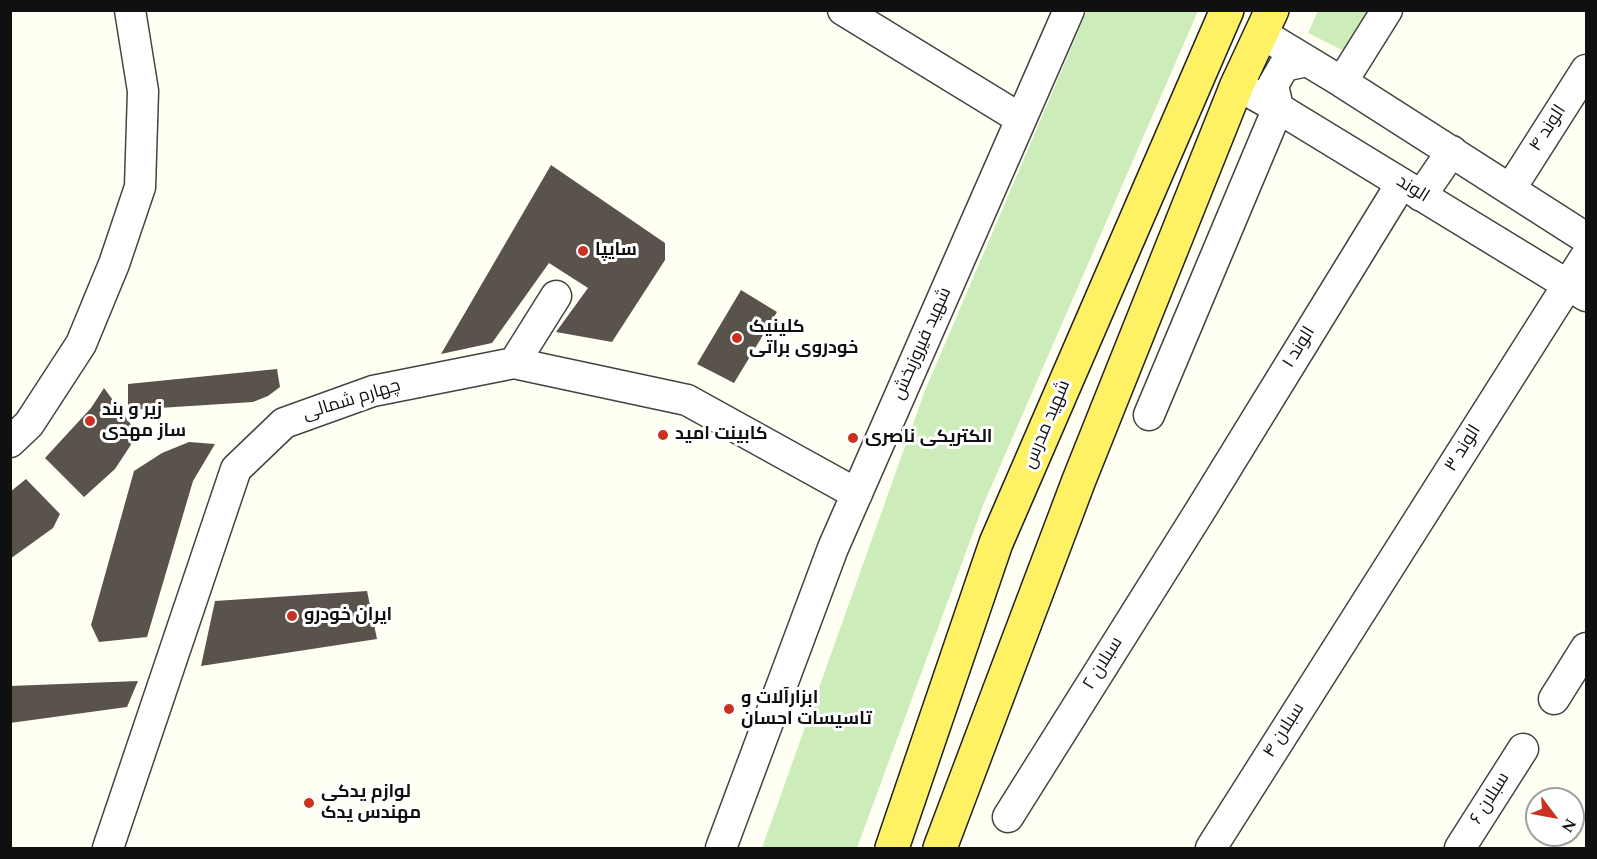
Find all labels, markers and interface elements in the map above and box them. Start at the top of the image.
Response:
street label: الوند ۴ [1526,102,1572,156]
street label: الوند [1392,172,1432,208]
place label: سایپا [595,240,637,262]
marker: سایپا [576,244,590,258]
street label: شهید فیروزبخش [889,285,957,403]
place label: کلینیک خودروی براتی [749,317,859,360]
street label: الوند ۱ [1279,323,1321,373]
marker: کلینیک خودروی براتی [730,331,744,345]
street label: چهارم شمالی [301,376,403,426]
street label: شهید مدرس [1020,378,1076,472]
place label: زیر و بند ساز مهدی [102,400,186,442]
marker: زیر و بند ساز مهدی [83,414,97,428]
street label: الوند ۳ [1441,422,1487,476]
place label: کابینت امید [675,424,768,446]
place label: الکتریکی ناصری [865,427,992,449]
marker: کابینت امید [656,428,670,442]
marker: الکتریکی ناصری [846,431,860,445]
place label: ایران خودرو [304,605,392,627]
marker: ایران خودرو [285,609,299,623]
street label: سبلان ۲ [1079,634,1129,694]
place label: ابزارآلات و تاسیسات احسان [741,688,872,730]
street label: سبلان ۴ [1260,700,1310,762]
marker: ابزارآلات و تاسیسات احسان [722,702,736,716]
street label: سبلان ۶ [1467,769,1515,829]
place label: لوازم یدکی مهندس یدک [321,782,421,824]
north arrow [1525,787,1585,847]
marker: لوازم یدکی مهندس یدک [302,796,316,810]
text: N [1555,814,1582,837]

